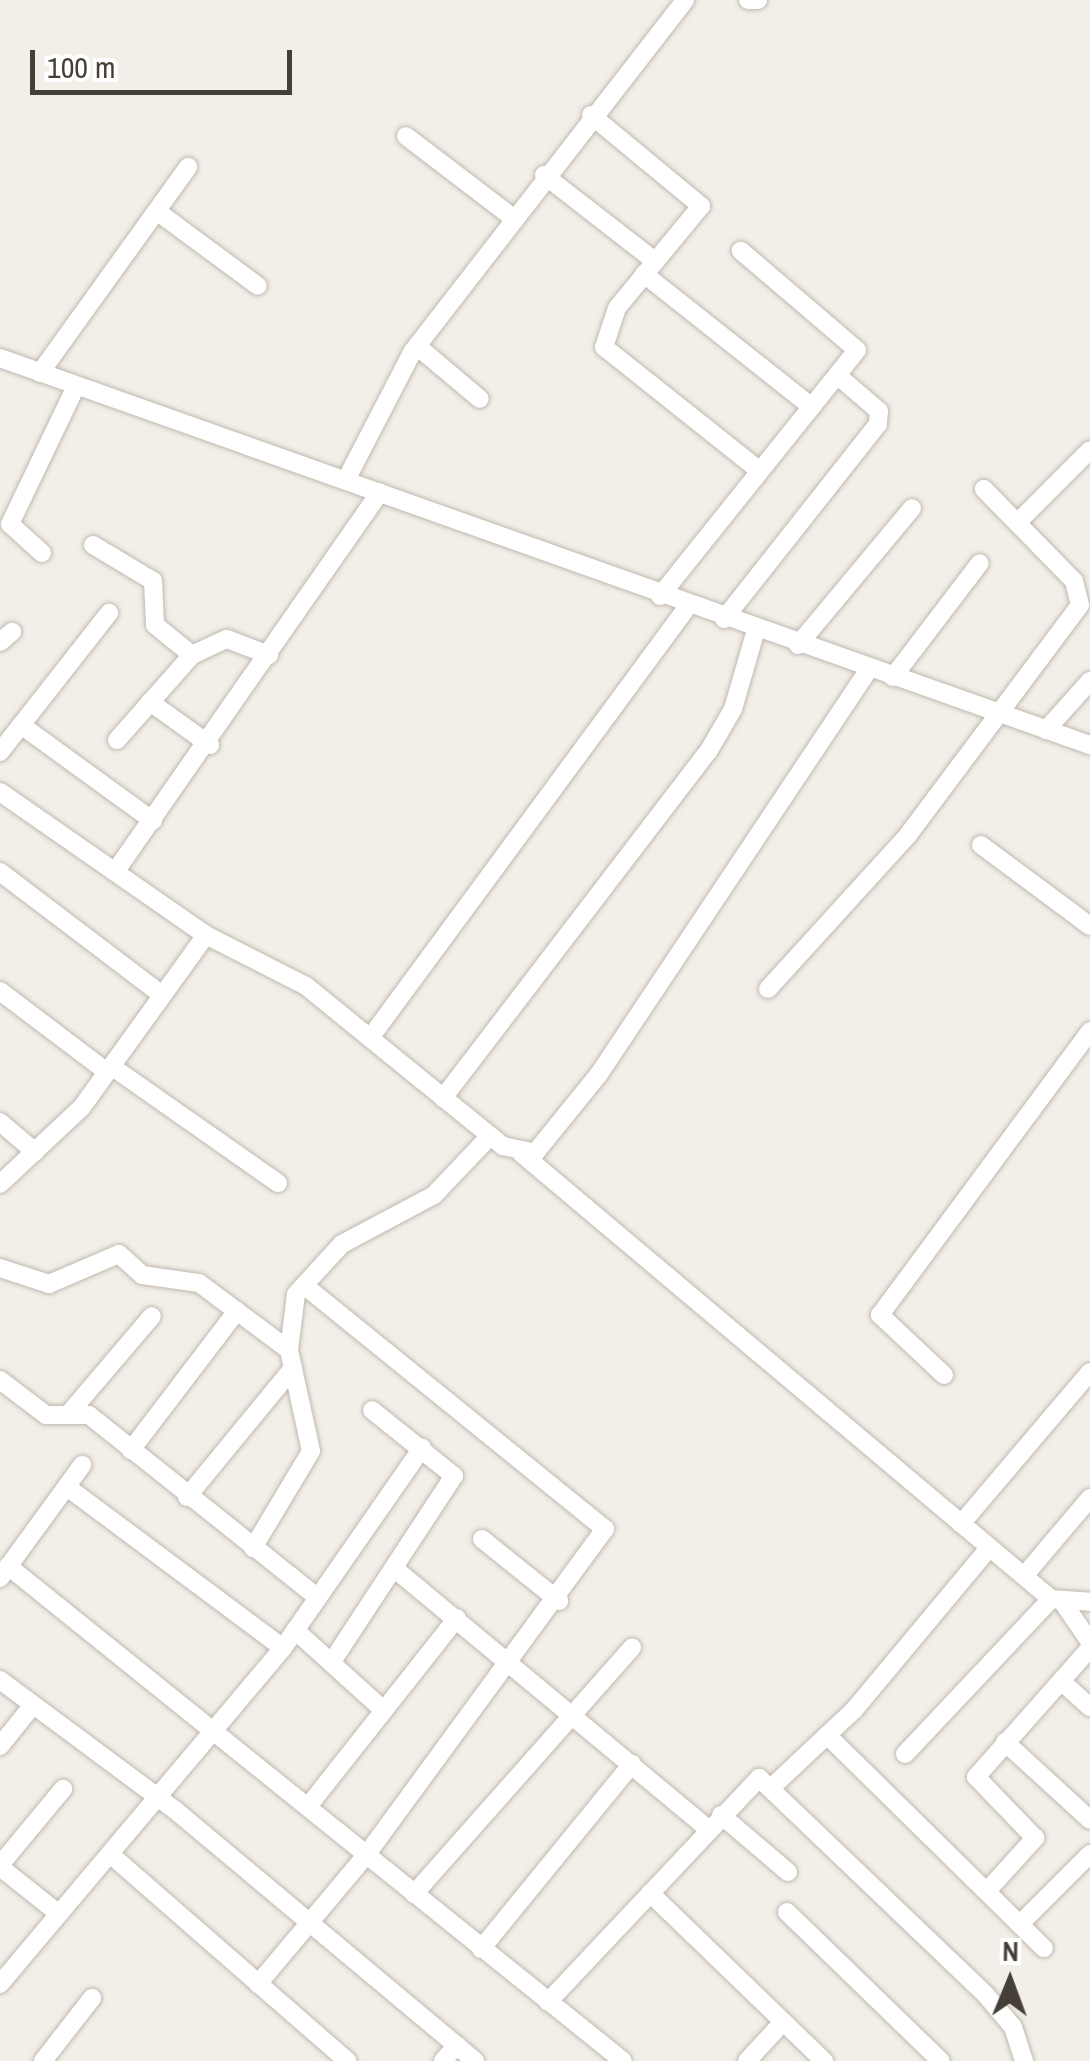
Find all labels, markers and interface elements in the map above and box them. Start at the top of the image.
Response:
scale bar [35,30,298,92]
text: 100 m [47,47,115,87]
north arrow [960,1931,1060,2031]
text: N [1002,1932,1019,1970]

